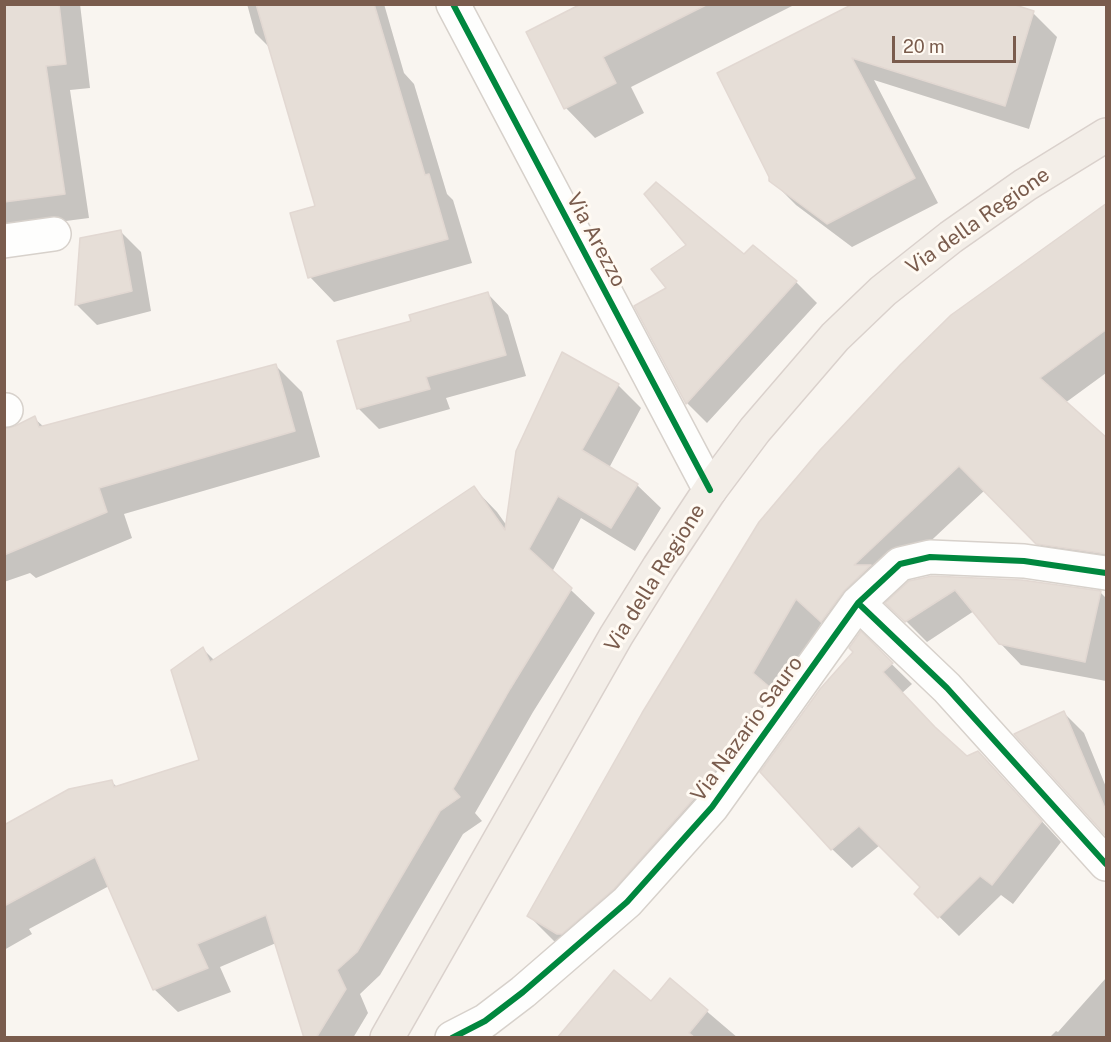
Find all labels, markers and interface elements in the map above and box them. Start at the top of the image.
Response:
scale bar [895,24,1020,62]
text: 20 m [903,36,945,57]
street label: Via della Regione [901,162,1055,280]
street label: Via Arezzo [561,189,631,291]
street label: Via della Regione [599,500,711,656]
street label: Via Nazario Sauro [686,651,808,807]

